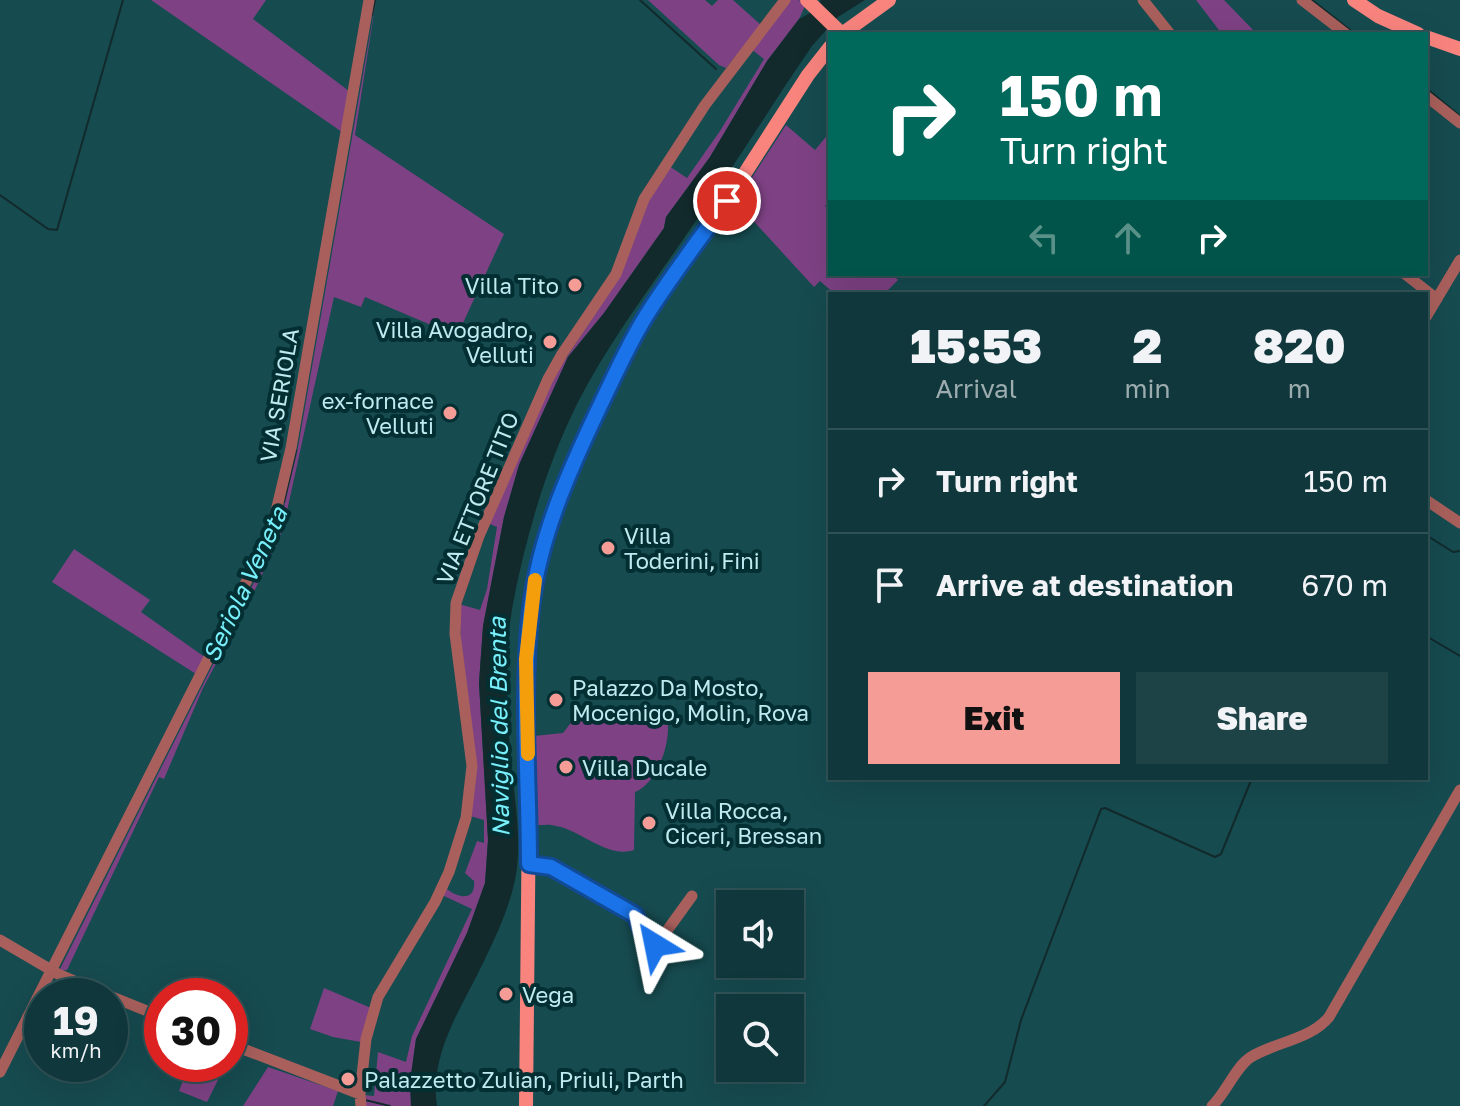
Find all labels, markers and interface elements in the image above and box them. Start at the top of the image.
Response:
text: 150 m [1000,61,1162,128]
icon: right [868,64,972,168]
text: Turn right [1000,129,1168,172]
pin [693,167,761,235]
icon: arrive [705,179,749,223]
icon: left [1022,216,1066,260]
icon: ahead [1106,216,1150,260]
icon: right [1190,216,1234,260]
place label: Villa Tito [465,272,559,299]
marker: Villa Tito [566,276,584,294]
place label: Villa Avogadro, Velluti [376,316,534,368]
text: 15:53 [910,316,1042,374]
text: 2 [1133,316,1162,374]
text: 820 [1253,316,1346,374]
street label: VIA SERIOLA [254,326,304,464]
marker: Villa Avogadro, Velluti [541,333,559,351]
text: Arrival [936,373,1017,404]
text: min [1125,373,1170,404]
text: m [1288,373,1311,404]
place label: ex-fornace Velluti [322,387,434,439]
marker: ex-fornace Velluti [441,404,459,422]
street label: VIA ETTORE TITO [430,408,524,588]
icon: right [868,459,912,503]
text: Turn right [936,463,1078,499]
text: 150 m [1303,463,1388,499]
water label: Seriola Veneta [196,501,293,666]
place label: Villa Toderini, Fini [624,522,760,574]
marker: Villa Toderini, Fini [599,539,617,557]
icon: arrive [868,563,912,607]
text: Arrive at destination [936,567,1233,603]
text: 670 m [1301,567,1388,603]
water label: Naviglio del Brenta [482,615,515,837]
button: Exit [868,672,1120,764]
button: Share [1136,672,1388,764]
place label: Palazzo Da Mosto, Mocenigo, Molin, Rova [572,674,809,726]
marker: Palazzo Da Mosto, Mocenigo, Molin, Rova [547,691,565,709]
place label: Villa Ducale [582,754,707,781]
marker: Villa Ducale [557,758,575,776]
place label: Villa Rocca, Ciceri, Bressan [665,797,822,849]
marker: Villa Rocca, Ciceri, Bressan [640,814,658,832]
map controls [716,890,804,1082]
button: sound [716,890,804,978]
position arrow [613,903,697,987]
speed limit sign: 30 [144,978,248,1082]
place label: Vega [522,981,574,1008]
marker: Vega [497,985,515,1003]
button: search [716,994,804,1082]
text: 19 [53,996,99,1044]
text: km/h [51,1038,101,1062]
place label: Palazzetto Zulian, Priuli, Parth [364,1066,684,1093]
marker: Palazzetto Zulian, Priuli, Parth [339,1070,357,1088]

